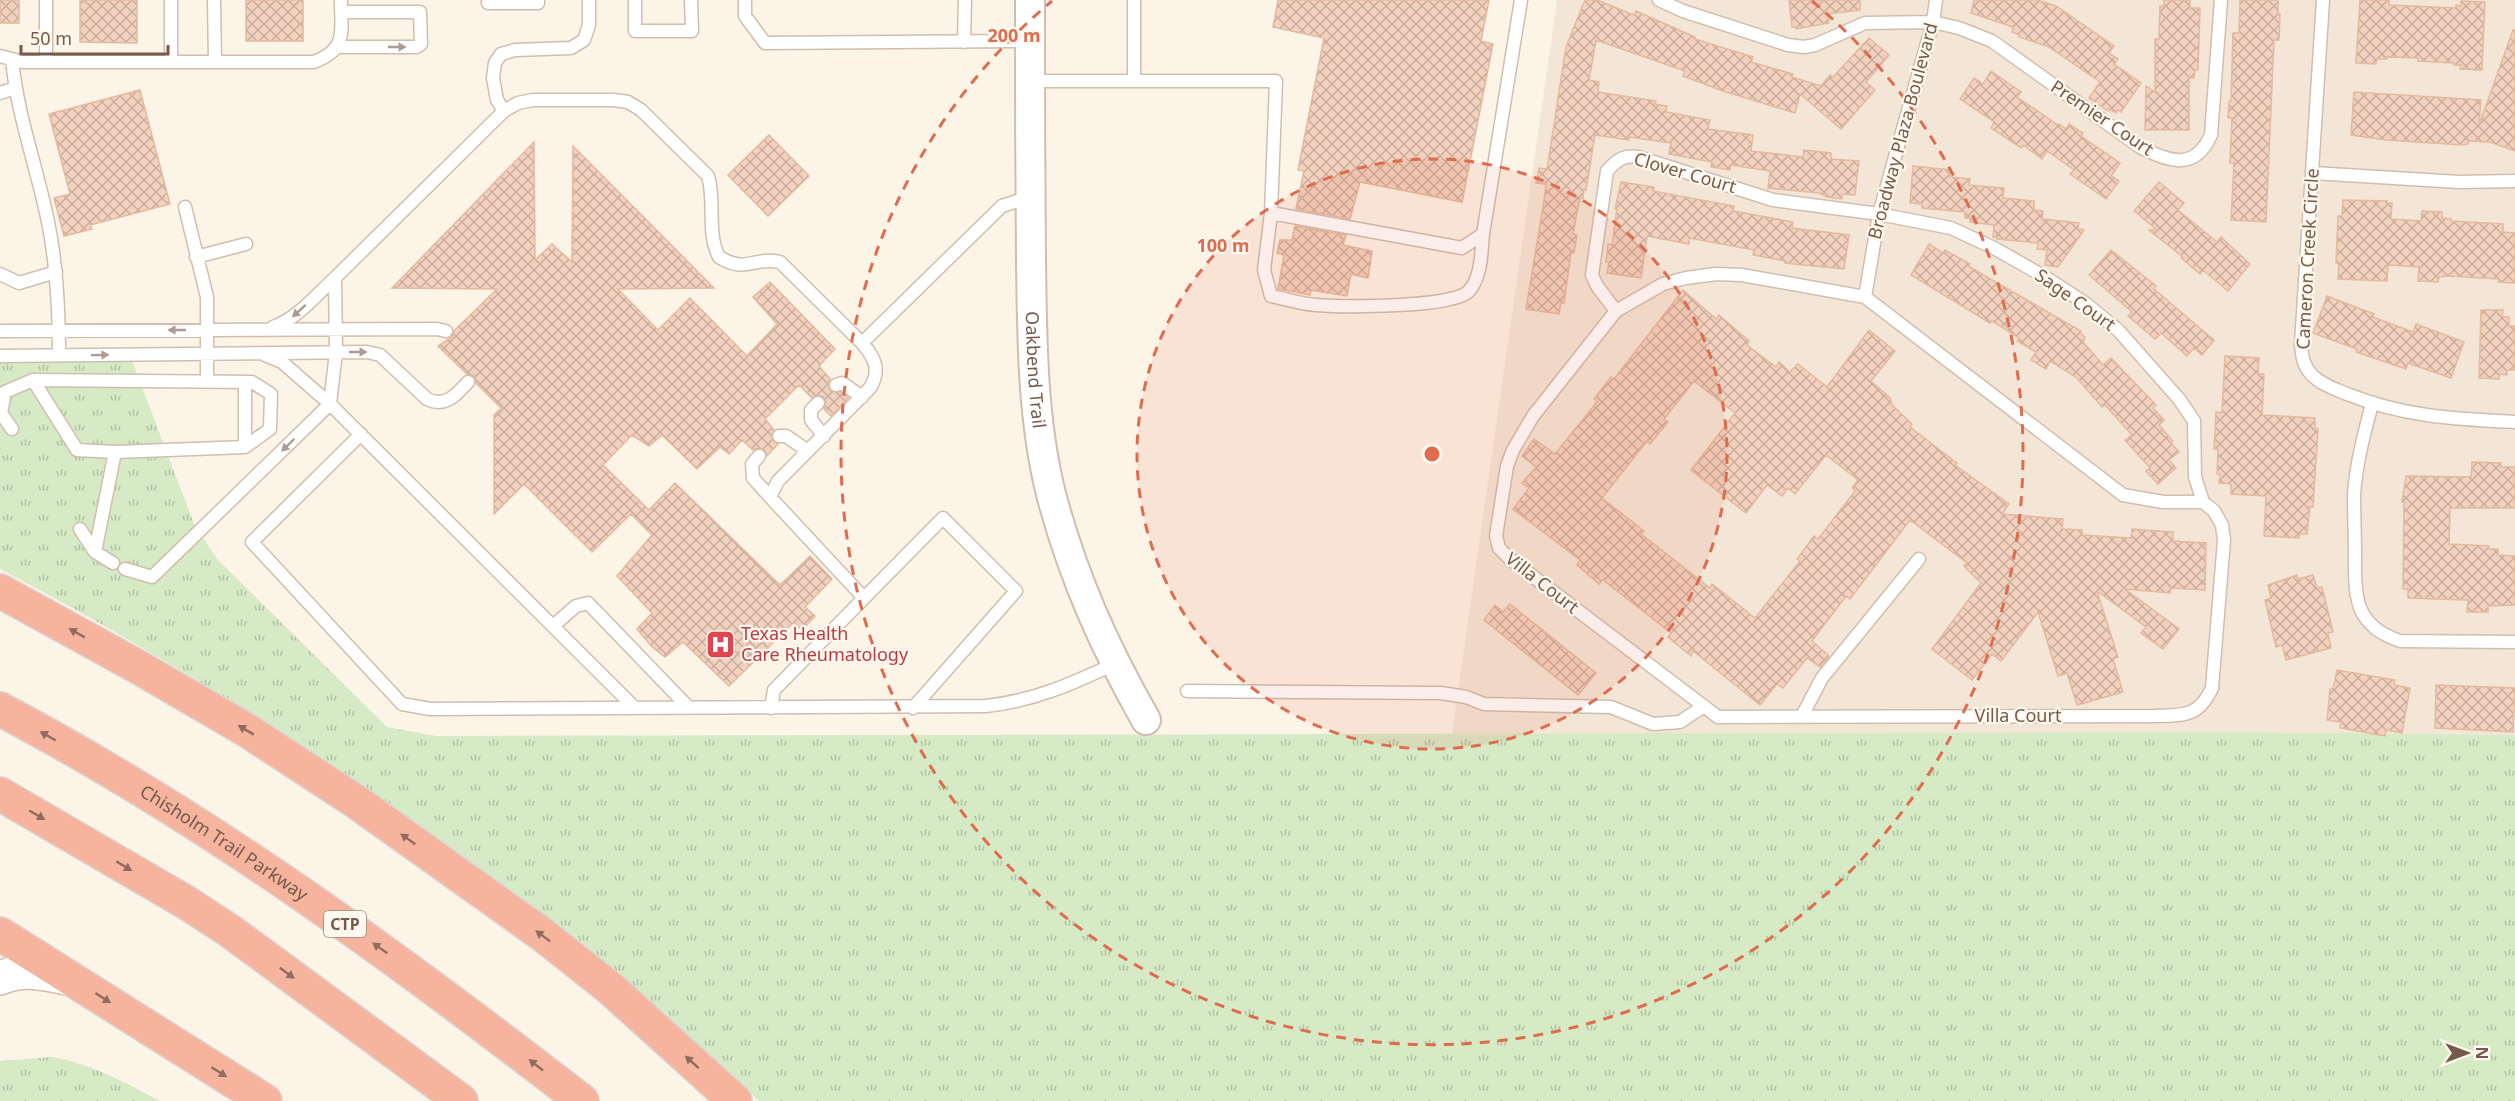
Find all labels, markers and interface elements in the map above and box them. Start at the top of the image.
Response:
scale bar [21,18,168,56]
street label: Broadway Plaza Boulevard [1862,20,1943,242]
text: 200 m [987,23,1041,47]
text: 50 m [30,26,72,50]
one-way arrow [387,42,406,52]
street label: Premier Court [2046,74,2159,161]
street label: Clover Court [1631,146,1740,198]
street label: Cameron Creek Circle [2290,168,2324,350]
text: 100 m [1196,233,1250,257]
street label: Sage Court [2031,263,2121,336]
one-way arrow [291,304,307,317]
street label: Oakbend Trail [1021,311,1052,430]
one-way arrow [168,325,187,335]
one-way arrow [349,347,368,357]
one-way arrow [91,350,110,360]
one-way arrow [282,437,296,451]
centre of rings [1422,444,1442,464]
street label: Villa Court [1501,546,1585,619]
place label: Texas Health Care Rheumatology [741,621,909,666]
one-way arrow [68,628,85,638]
hospital icon: Texas Health Care Rheumatology [704,628,736,660]
street label: Villa Court [1975,703,2062,727]
one-way arrow [238,725,254,736]
one-way arrow [39,731,56,741]
street label: Chisholm Trail Parkway [136,779,314,906]
one-way arrow [29,810,46,820]
one-way arrow [400,833,416,845]
one-way arrow [116,861,133,871]
road number: CTP [324,911,366,937]
one-way arrow [535,929,551,942]
one-way arrow [372,943,388,954]
one-way arrow [280,966,295,978]
one-way arrow [95,993,111,1004]
north arrow [2437,1023,2497,1083]
text: N [2471,1046,2493,1060]
one-way arrow [684,1055,699,1069]
one-way arrow [528,1059,544,1072]
one-way arrow [211,1067,227,1078]

